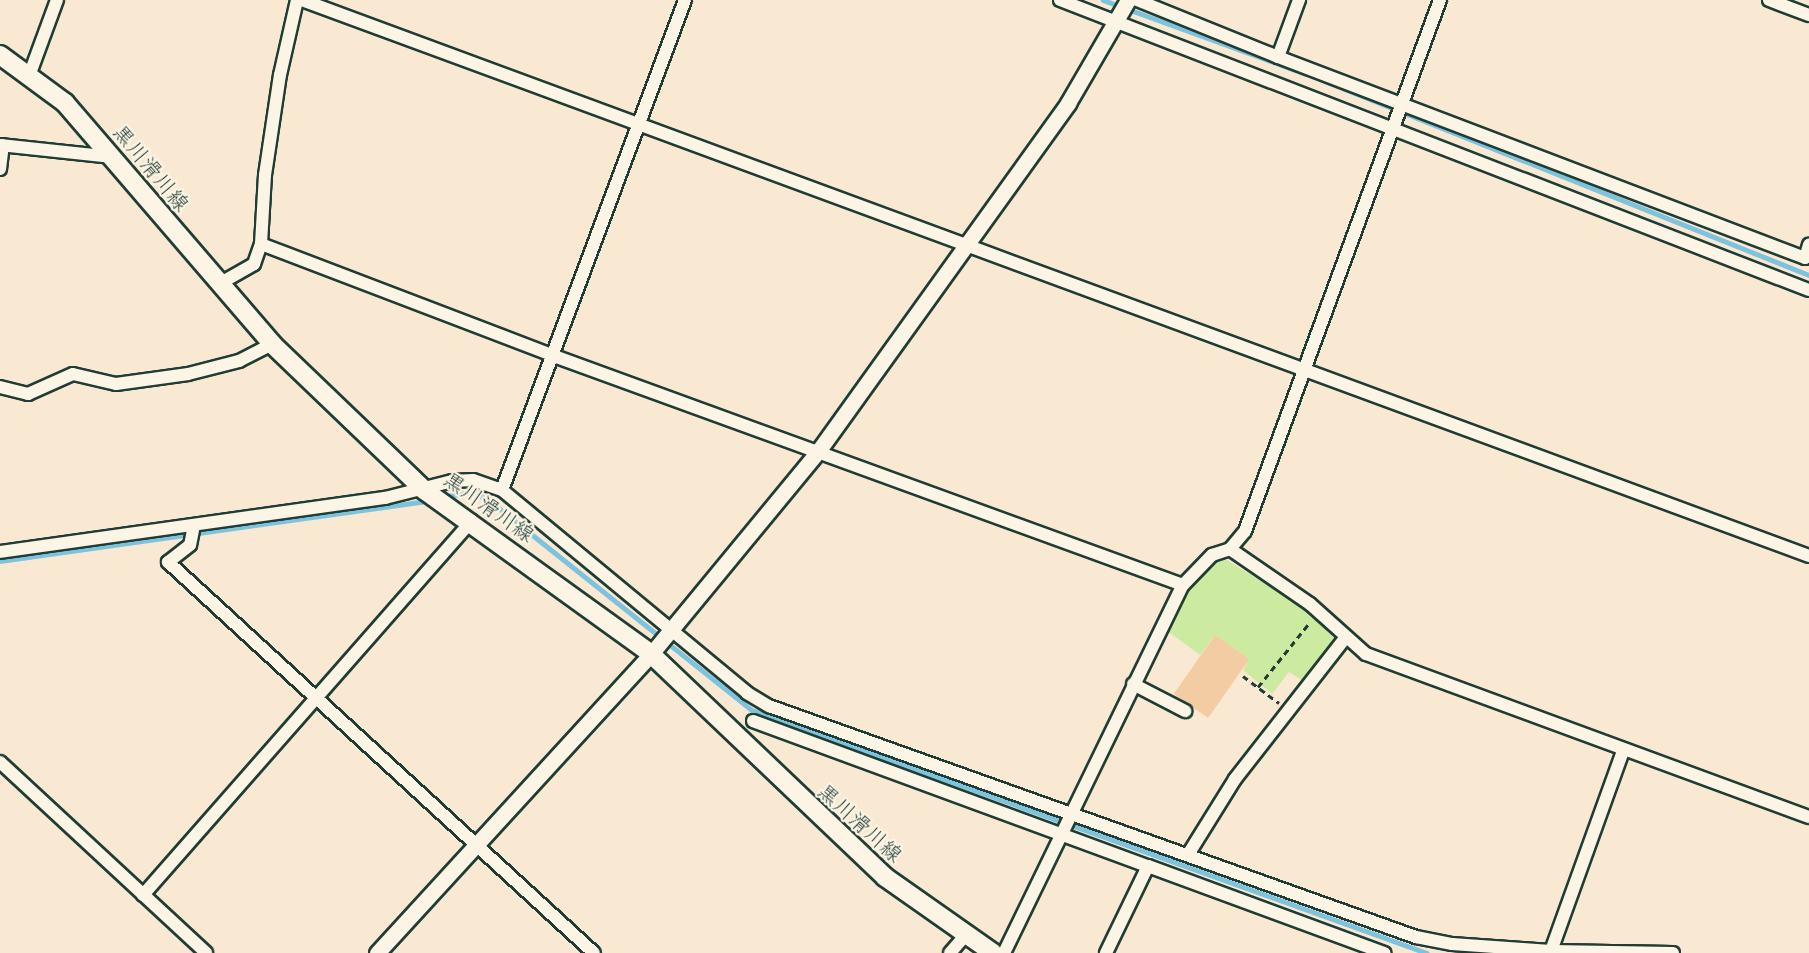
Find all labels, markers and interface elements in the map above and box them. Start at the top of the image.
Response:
street label: 黒川滑川線 [108,120,194,216]
street label: 黒川滑川線 [439,467,539,547]
street label: 黒川滑川線 [813,779,907,867]

